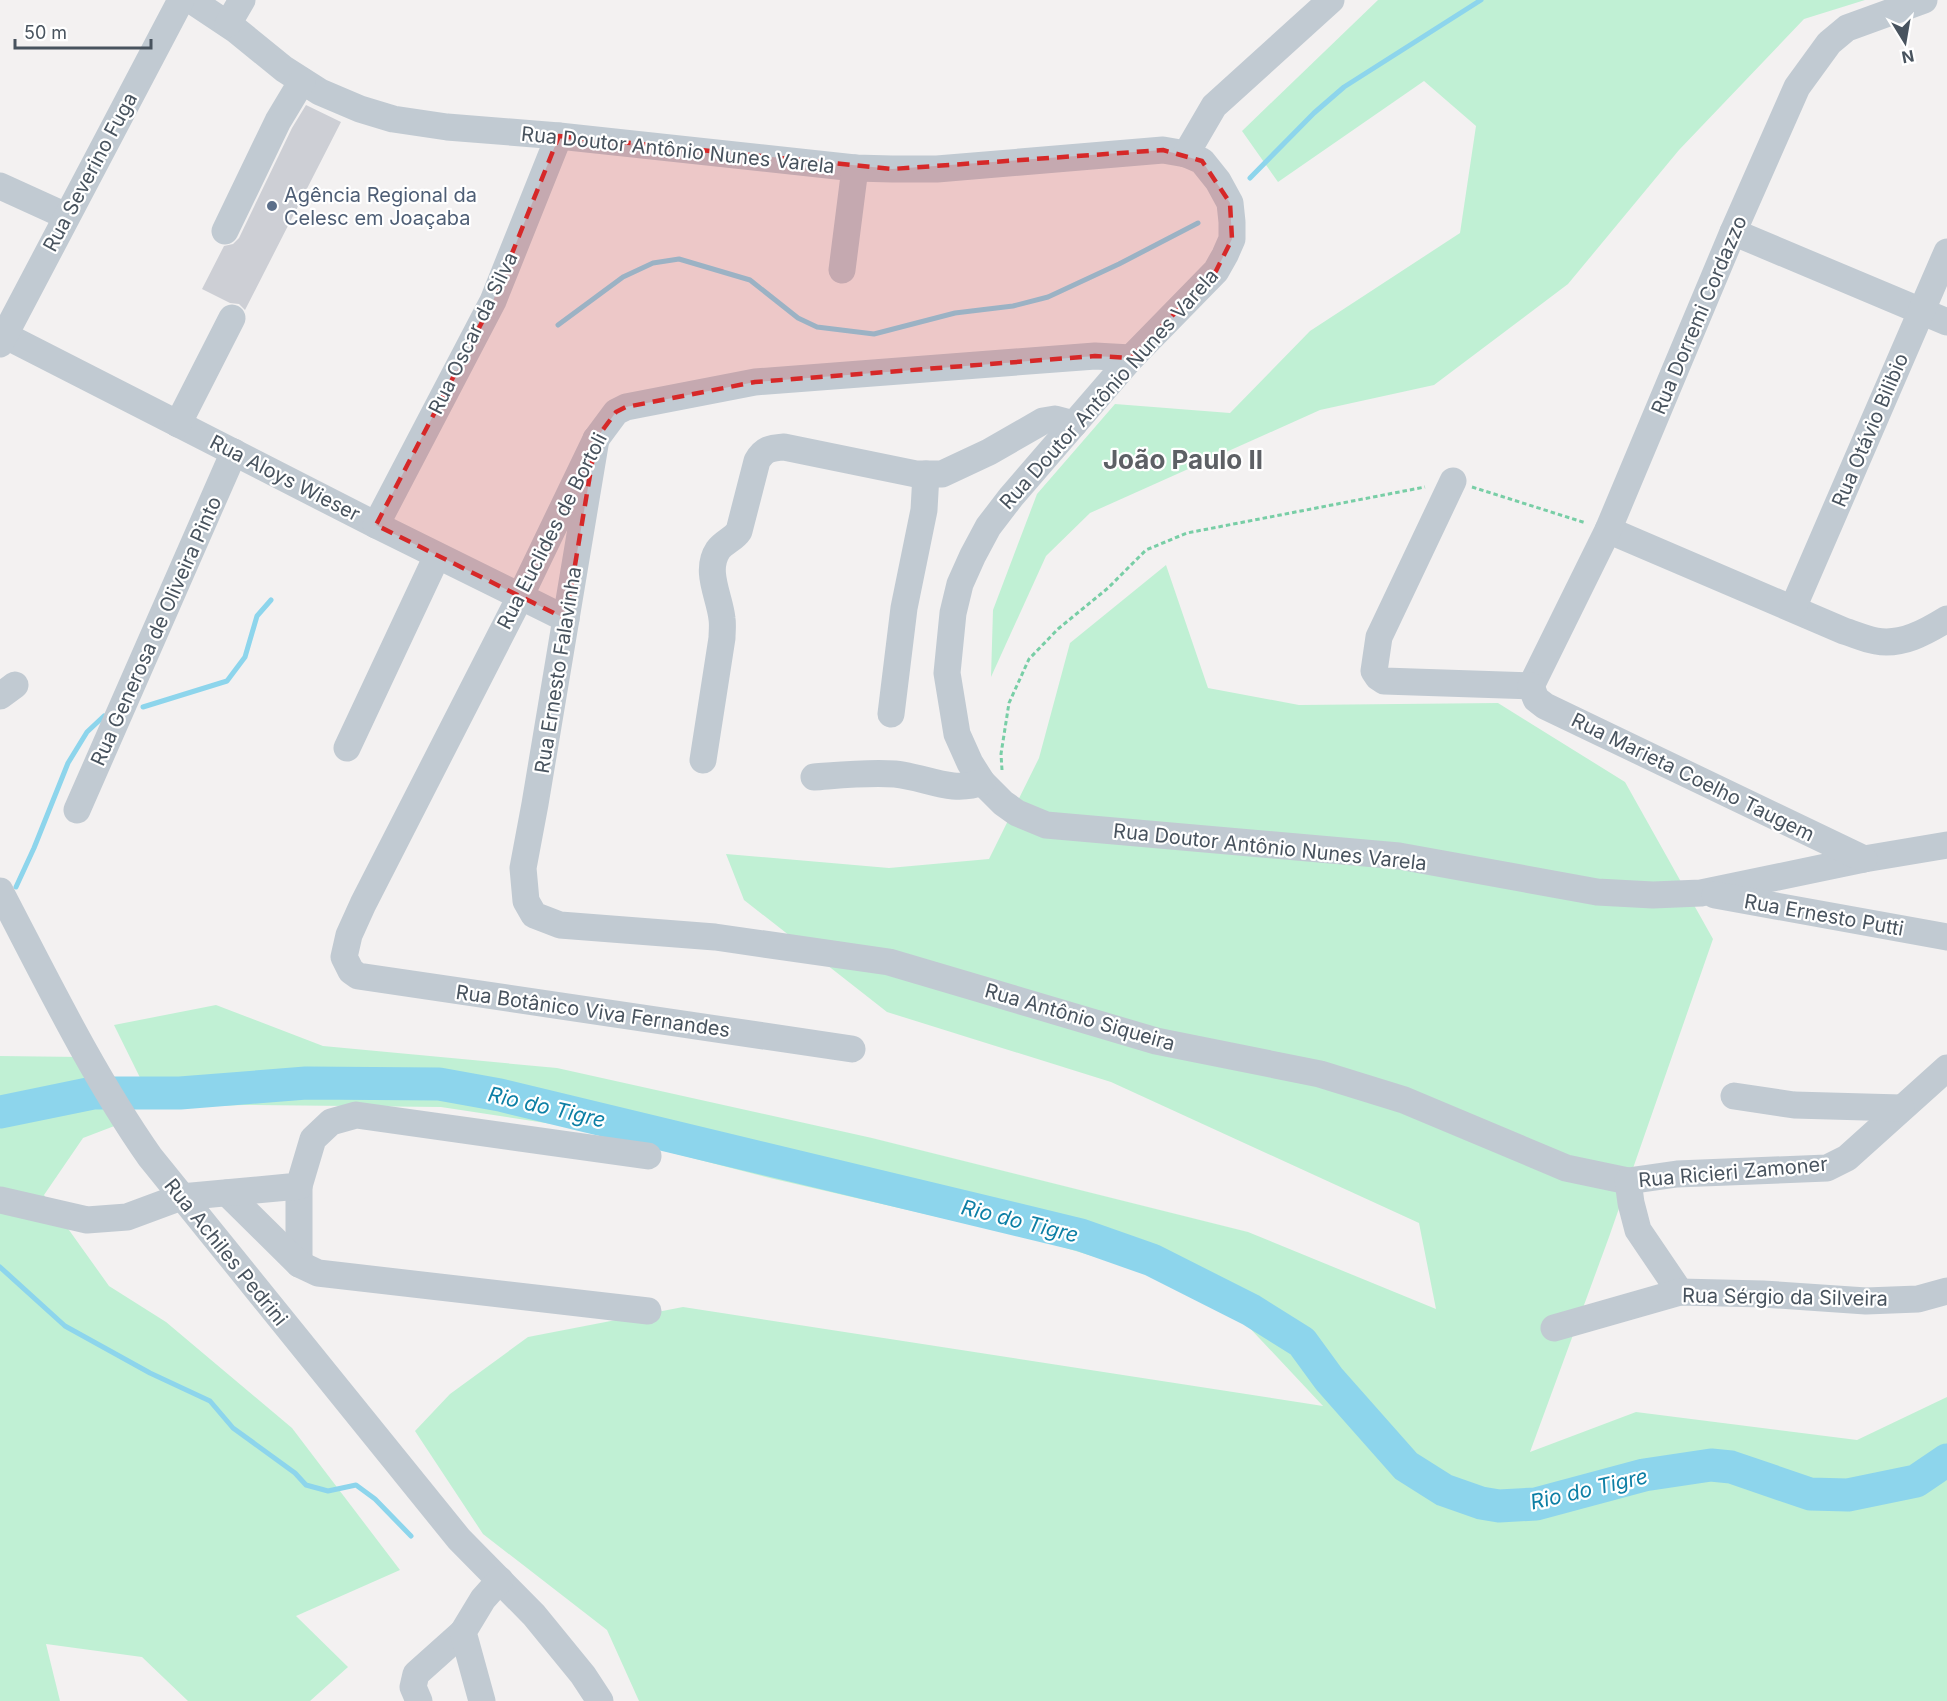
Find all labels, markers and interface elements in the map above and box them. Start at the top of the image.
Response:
scale bar [15,12,152,50]
north arrow [1875,12,1935,72]
text: 50 m [24,22,67,43]
text: N [1900,46,1916,68]
street label: Rua Severino Fuga [38,88,142,256]
street label: Rua Doutor Antônio Nunes Varela [520,122,836,178]
place label: Agência Regional da Celesc em Joaçaba [284,183,477,230]
marker: Agência Regional da Celesc em Joaçaba [265,199,279,213]
street label: Rua Dorremi Cordazzo [1646,212,1752,418]
street label: Rua Oscar da Silva [423,248,523,418]
street label: Rua Doutor Antônio Nunes Varela [995,264,1223,514]
street label: Rua Otávio Bilibio [1827,349,1913,511]
street label: Rua Euclides de Bortoli [492,429,612,633]
street label: Rua Aloys Wieser [206,430,364,526]
district label: João Paulo II [1103,444,1263,475]
street label: Rua Generosa de Oliveira Pinto [86,493,226,769]
street label: Rua Ernesto Falavinha [530,565,586,775]
street label: Rua Marieta Coelho Taugem [1568,708,1818,846]
street label: Rua Doutor Antônio Nunes Varela [1112,819,1428,875]
street label: Rua Ernesto Putti [1742,889,1906,941]
street label: Rua Antônio Siqueira [982,978,1178,1056]
street label: Rua Botânico Viva Fernandes [454,980,732,1042]
water label: Rio do Tigre [486,1081,608,1133]
street label: Rua Ricieri Zamoner [1637,1152,1829,1192]
street label: Rua Achiles Pedrini [159,1174,293,1330]
water label: Rio do Tigre [959,1194,1081,1248]
street label: Rua Sérgio da Silveira [1682,1283,1888,1311]
water label: Rio do Tigre [1528,1463,1650,1515]

